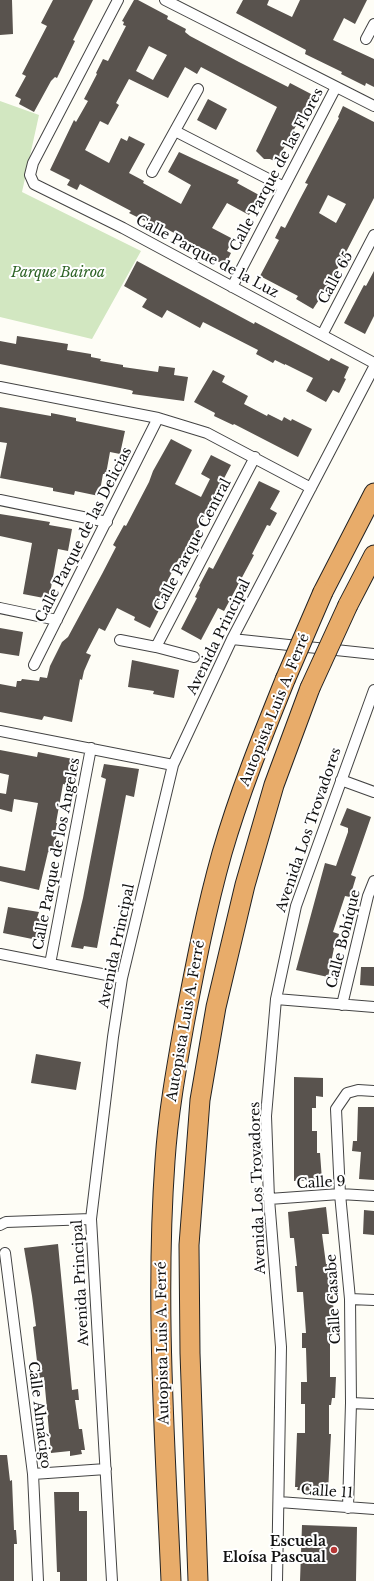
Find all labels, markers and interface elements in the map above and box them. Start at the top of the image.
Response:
street label: Calle Parque de las Flores [227,85,327,255]
street label: Calle Parque de la Luz [133,212,281,302]
street label: Calle 65 [315,249,357,307]
park label: Parque Bairoa [11,265,105,281]
street label: Calle Parque de las Delicias [32,444,136,626]
street label: Calle Parque Central [151,476,235,614]
street label: Avenida Principal [184,576,254,698]
street label: Autopista Luis A. Ferré [237,631,313,789]
street label: Avenida Los Trovadores [273,746,345,914]
street label: Calle Parque de los Ángeles [30,756,84,952]
street label: Avenida Principal [96,882,138,1010]
street label: Calle Bohíque [324,888,364,990]
street label: Autopista Luis A. Ferré [164,939,208,1103]
street label: Avenida Los Trovadores [247,1101,269,1275]
street label: Calle 9 [296,1173,346,1193]
street label: Avenida Principal [69,1219,93,1347]
street label: Calle Casabe [323,1253,345,1345]
street label: Autopista Luis A. Ferré [153,1261,173,1425]
street label: Calle Almácigo [24,1360,54,1470]
street label: Calle 11 [300,1482,354,1502]
place label: Escuela Eloísa Pascual [222,1534,326,1566]
marker: Escuela Eloísa Pascual [329,1545,339,1555]

